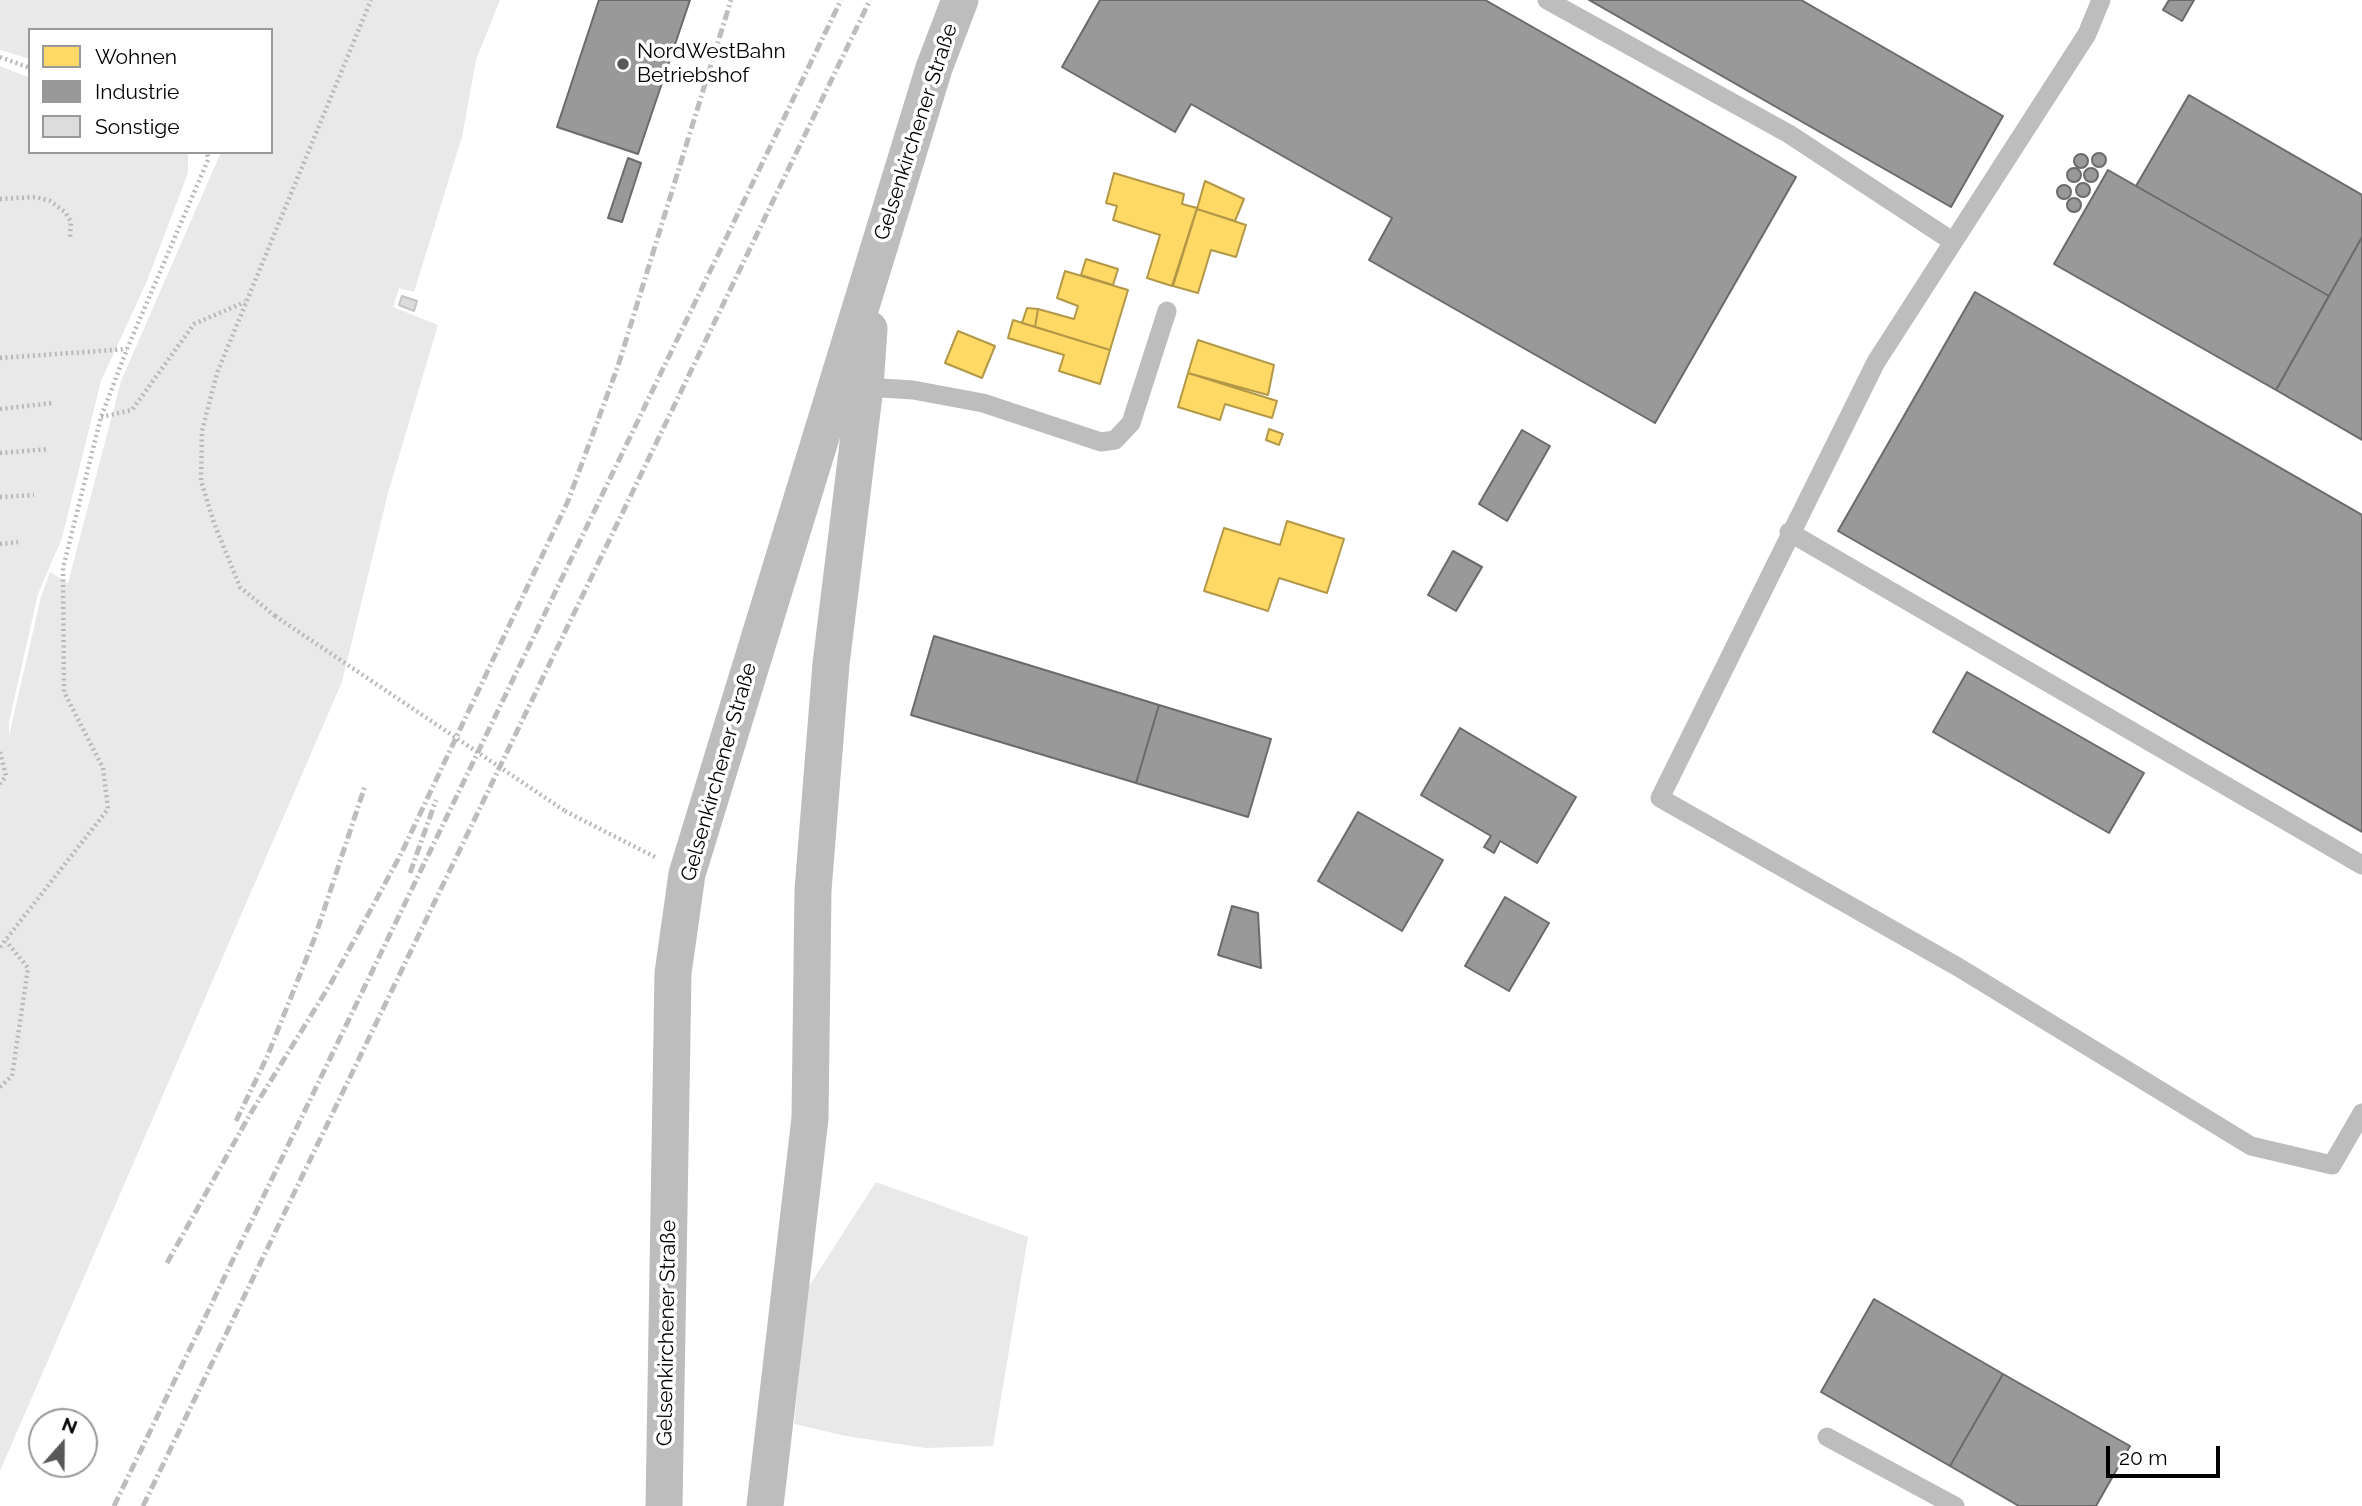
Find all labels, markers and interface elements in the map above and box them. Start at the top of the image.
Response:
street label: Gelsenkirchener Straße [869,21,963,243]
legend [28,28,273,154]
place label: NordWestBahn Betriebshof [637,39,786,89]
text: Wohnen [95,44,177,69]
marker: NordWestBahn Betriebshof [615,56,631,72]
text: Industrie [95,79,179,104]
text: Sonstige [95,114,180,139]
street label: Gelsenkirchener Straße [676,660,762,884]
street label: Gelsenkirchener Straße [652,1220,682,1446]
north arrow [28,1408,98,1478]
text: N [59,1412,81,1438]
scale bar [2110,1432,2224,1476]
text: 20 m [2119,1445,2167,1470]

